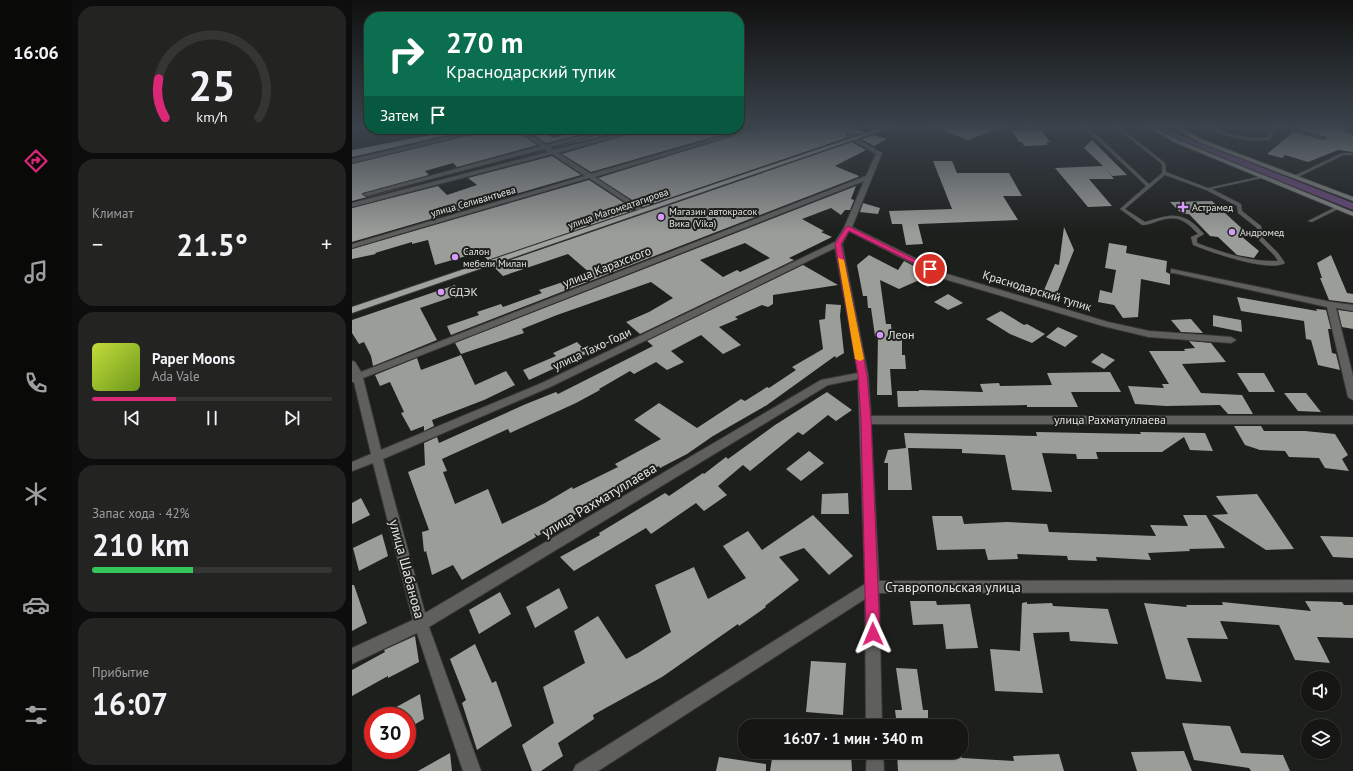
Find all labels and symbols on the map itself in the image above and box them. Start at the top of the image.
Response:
street label: улица Селивантьева [429,183,517,220]
street label: улица Магомедтагирова [566,185,670,232]
marker: Астрамед [1177,201,1189,213]
place label: Астрамед [1192,201,1234,214]
place label: Магазин автокрасок Вика (Vika) [669,205,757,230]
marker: Магазин автокрасок Вика (Vika) [656,212,666,222]
place label: Андромед [1240,226,1285,239]
marker: Андромед [1227,227,1237,237]
street label: улица Карахского [560,243,653,290]
place label: Салон мебели Милан [463,245,527,270]
marker: Салон мебели Милан [450,252,460,262]
pin [913,252,947,286]
street label: Краснодарский тупик [981,267,1094,314]
place label: СДЭК [449,284,478,299]
marker: СДЭК [436,287,446,297]
street label: улица Тахо-Годи [550,324,633,373]
place label: Леон [887,327,914,342]
marker: Леон [875,330,885,340]
street label: улица Рахматуллаева [1054,412,1166,427]
street label: улица Рахматуллаева [538,459,660,541]
street label: улица Шабанова [385,517,429,621]
street label: Ставропольская улица [885,578,1021,596]
position arrow [852,613,894,655]
speed limit sign: 30 [364,707,416,759]

